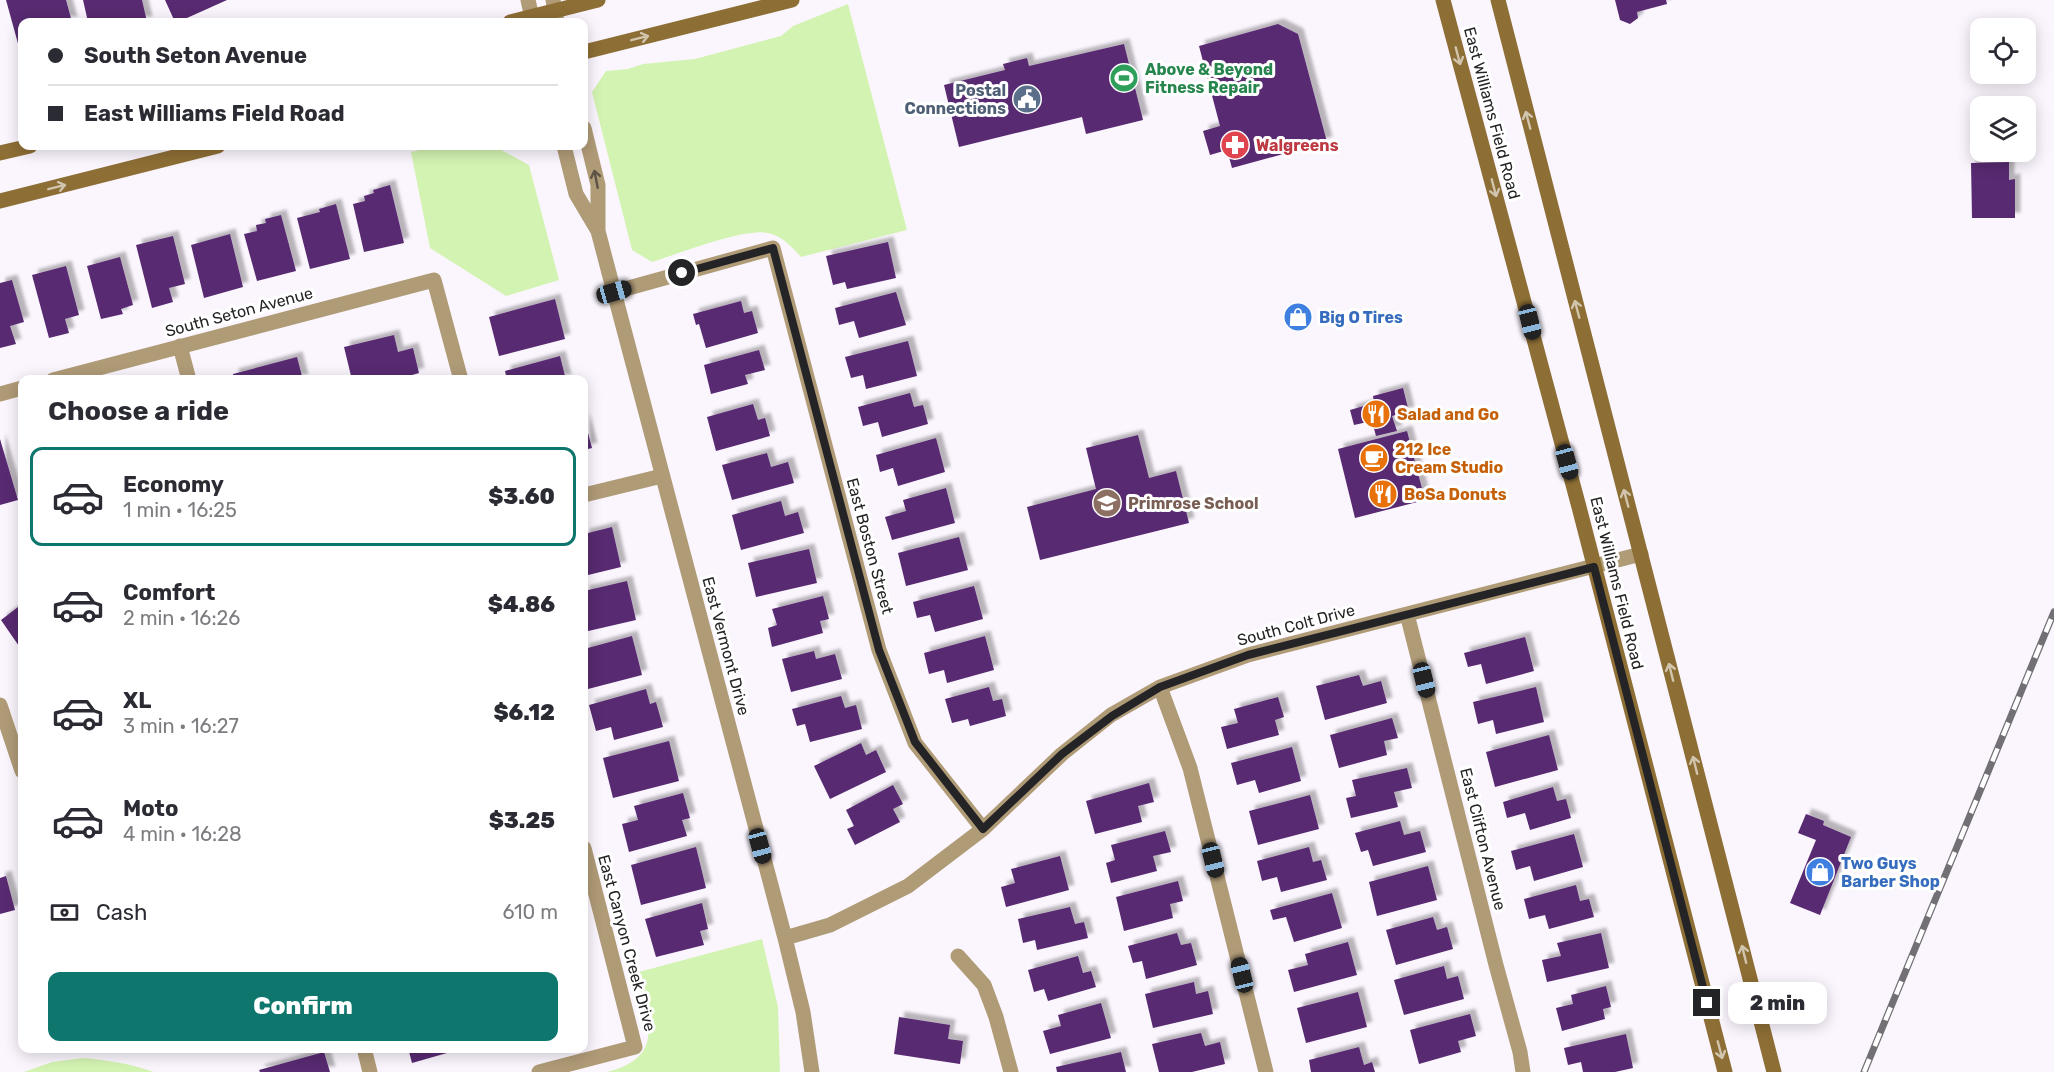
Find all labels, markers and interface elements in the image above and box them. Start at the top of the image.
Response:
map controls [1970,18,2036,162]
button: locate [1970,18,2036,84]
street label: East Williams Field Road [1460,25,1524,201]
one-way arrow [630,31,649,43]
text: South Seton Avenue [84,42,307,69]
one-way arrow [1453,47,1465,66]
place label: Above & Beyond Fitness Repair [1145,60,1273,97]
sports icon: Above & Beyond Fitness Repair [1108,62,1140,94]
place label: Postal Connections [905,81,1006,118]
public building icon: Postal Connections [1011,83,1043,115]
button: layers [1970,96,2036,162]
text: East Williams Field Road [84,100,345,127]
one-way arrow [1522,111,1534,130]
pharmacy icon: Walgreens [1219,129,1251,161]
place label: Walgreens [1256,136,1339,155]
one-way arrow [590,169,601,189]
one-way arrow [1489,178,1500,197]
one-way arrow [47,180,66,192]
route start [668,259,695,286]
car [594,278,634,306]
street label: South Seton Avenue [163,283,315,341]
one-way arrow [1571,300,1583,319]
shop icon: Big O Tires [1282,301,1314,333]
car [1517,302,1543,342]
place label: Big O Tires [1319,308,1403,327]
text: Choose a ride [48,395,229,427]
restaurant icon: Salad and Go [1360,398,1392,430]
place label: Salad and Go [1397,405,1499,424]
place label: 212 Ice Cream Studio [1395,440,1503,477]
cafe icon: 212 Ice Cream Studio [1358,442,1390,474]
car [1554,442,1580,482]
icon: car [51,470,105,524]
text: Economy [123,471,224,498]
street label: East Boston Street [843,476,897,616]
restaurant icon: BoSa Donuts [1367,478,1399,510]
text: $3.60 [488,483,555,510]
place label: BoSa Donuts [1404,485,1507,504]
school or university icon: Primrose School [1091,487,1123,519]
one-way arrow [1620,489,1632,508]
place label: Primrose School [1128,494,1259,513]
street label: East Williams Field Road [1586,495,1648,671]
text: 1 min · 16:25 [123,498,237,522]
street label: East Vermont Drive [698,575,754,717]
icon: car [51,578,105,632]
text: Comfort [123,579,215,606]
text: $4.86 [488,591,555,618]
street label: South Colt Drive [1235,600,1357,650]
text: 2 min · 16:26 [123,606,240,630]
car [1411,660,1437,700]
one-way arrow [1665,663,1677,682]
icon: car [51,686,105,740]
text: XL [123,687,151,714]
text: $6.12 [493,699,555,726]
text: 3 min · 16:27 [123,714,239,738]
one-way arrow [1689,756,1701,775]
street label: East Clifton Avenue [1456,766,1510,912]
icon: car [51,794,105,848]
text: Moto [123,795,178,822]
text: $3.25 [489,807,555,834]
text: 4 min · 16:28 [123,822,242,846]
car [747,826,773,866]
car [1200,840,1226,880]
street label: East Canyon Creek Drive [594,853,660,1033]
place label: Two Guys Barber Shop [1841,854,1940,891]
shop icon: Two Guys Barber Shop [1804,856,1836,888]
icon: cash [48,896,81,929]
text: Cash [96,899,147,926]
text: 610 m [502,900,558,924]
one-way arrow [1737,945,1749,964]
car [1229,955,1255,995]
button: Confirm [48,972,558,1041]
callout: 2 min [1728,982,1827,1024]
route end [1693,989,1720,1016]
text: 2 min [1750,991,1805,1015]
one-way arrow [1714,1041,1726,1060]

